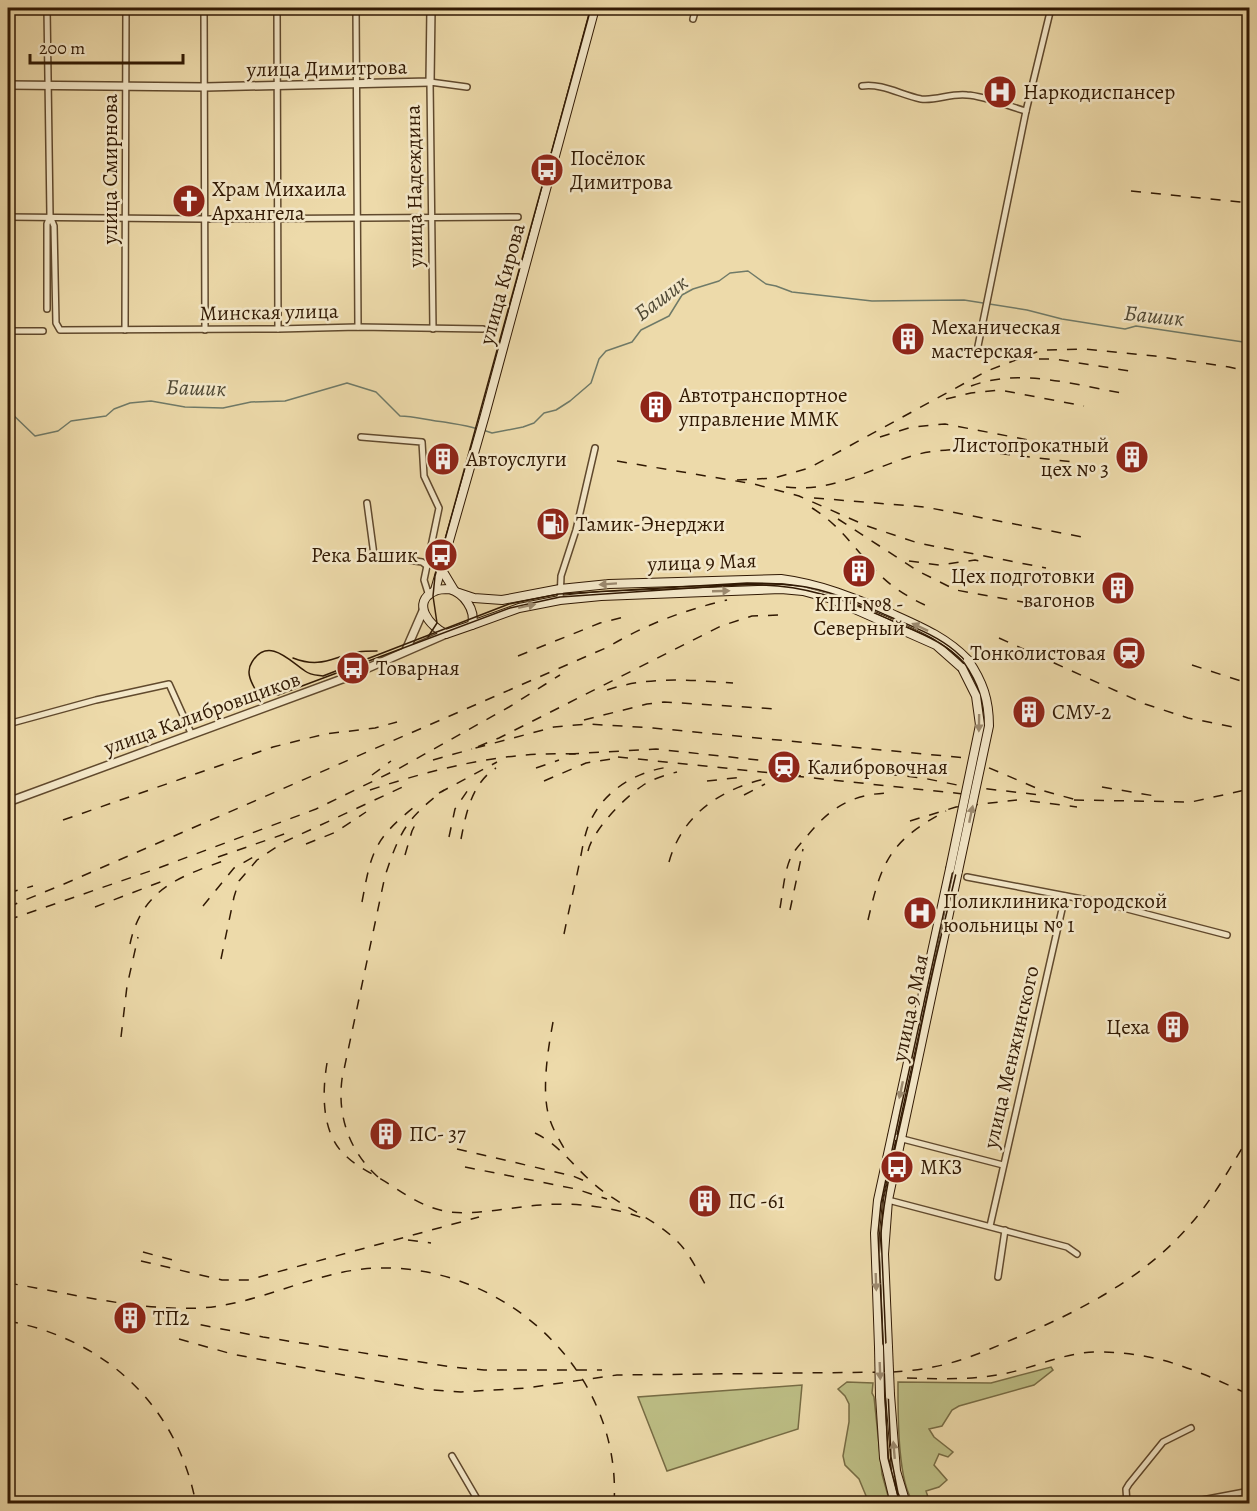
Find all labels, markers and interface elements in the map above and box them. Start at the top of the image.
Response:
scale bar [30,27,183,65]
text: 200 m [39,36,85,60]
street label: улица Димитрова [246,53,408,83]
hospital icon: Наркодиспансер [982,74,1018,110]
place label: Наркодиспансер [1023,78,1175,106]
street label: улица Смирнова [96,93,124,245]
street label: улица Надеждина [399,104,429,269]
place label: Посёлок Димитрова [570,144,673,196]
bus stop icon: Посёлок Димитрова [529,152,565,188]
place label: Храм Михаила Архангела [211,175,347,227]
church icon: Храм Михаила Архангела [171,183,207,219]
street label: улица Кирова [472,220,532,349]
water label: Башик [628,268,694,328]
street label: Минская улица [199,297,339,327]
water label: Башик [1122,298,1186,334]
place label: Механическая мастерская [931,313,1061,365]
building icon: Механическая мастерская [890,321,926,357]
water label: Башик [165,372,227,404]
place label: Автотранспортное управление ММК [678,381,847,433]
building icon: Автотранспортное управление ММК [638,389,674,425]
place label: Листопрокатный цех № 3 [953,431,1109,483]
building icon: Листопрокатный цех № 3 [1114,439,1150,475]
building icon: Автоуслуги [425,441,461,477]
place label: Автоуслуги [465,445,567,473]
fuel station icon: Тамик-Энерджи [535,506,571,542]
place label: Тамик-Энерджи [576,510,725,538]
bus stop icon: Река Башик [423,537,459,573]
place label: Река Башик [311,541,418,569]
street label: улица 9 Мая [646,546,757,578]
building icon: КПП №8 - Северный [841,553,877,589]
place label: Цех подготовки вагонов [951,562,1095,614]
building icon: Цех подготовки вагонов [1100,570,1136,606]
one-way arrow [599,579,618,589]
one-way arrow [712,586,731,595]
place label: КПП №8 - Северный [813,590,905,642]
one-way arrow [518,601,536,611]
one-way arrow [911,622,929,632]
station icon: Тонколистовая [1111,635,1147,671]
place label: Тонколистовая [970,639,1106,667]
bus stop icon: Товарная [335,650,371,686]
place label: Товарная [376,654,460,682]
street label: улица Калибровщиков [99,664,304,762]
building icon: СМУ-2 [1011,694,1047,730]
place label: СМУ-2 [1052,698,1111,726]
one-way arrow [975,713,984,732]
station icon: Калибровочная [766,749,802,785]
place label: Калибровочная [807,753,948,781]
one-way arrow [966,805,976,823]
place label: Поликлиника городской юольницы № 1 [943,887,1167,939]
hospital icon: Поликлиника городской юольницы № 1 [902,895,938,931]
street label: улица 9 Мая [885,952,935,1065]
street label: улица Менжинского [976,963,1046,1152]
building icon: Цеха [1155,1009,1191,1045]
place label: Цеха [1106,1013,1150,1041]
one-way arrow [896,1081,906,1099]
building icon: ПС- 37 [368,1116,404,1152]
place label: ПС- 37 [409,1120,466,1148]
bus stop icon: МКЗ [879,1149,915,1185]
place label: МКЗ [920,1153,962,1181]
building icon: ПС -61 [687,1183,723,1219]
place label: ПС -61 [728,1187,785,1215]
one-way arrow [872,1273,881,1292]
building icon: ТП2 [112,1300,148,1336]
place label: ТП2 [153,1304,189,1332]
one-way arrow [875,1362,884,1381]
one-way arrow [889,1441,899,1460]

